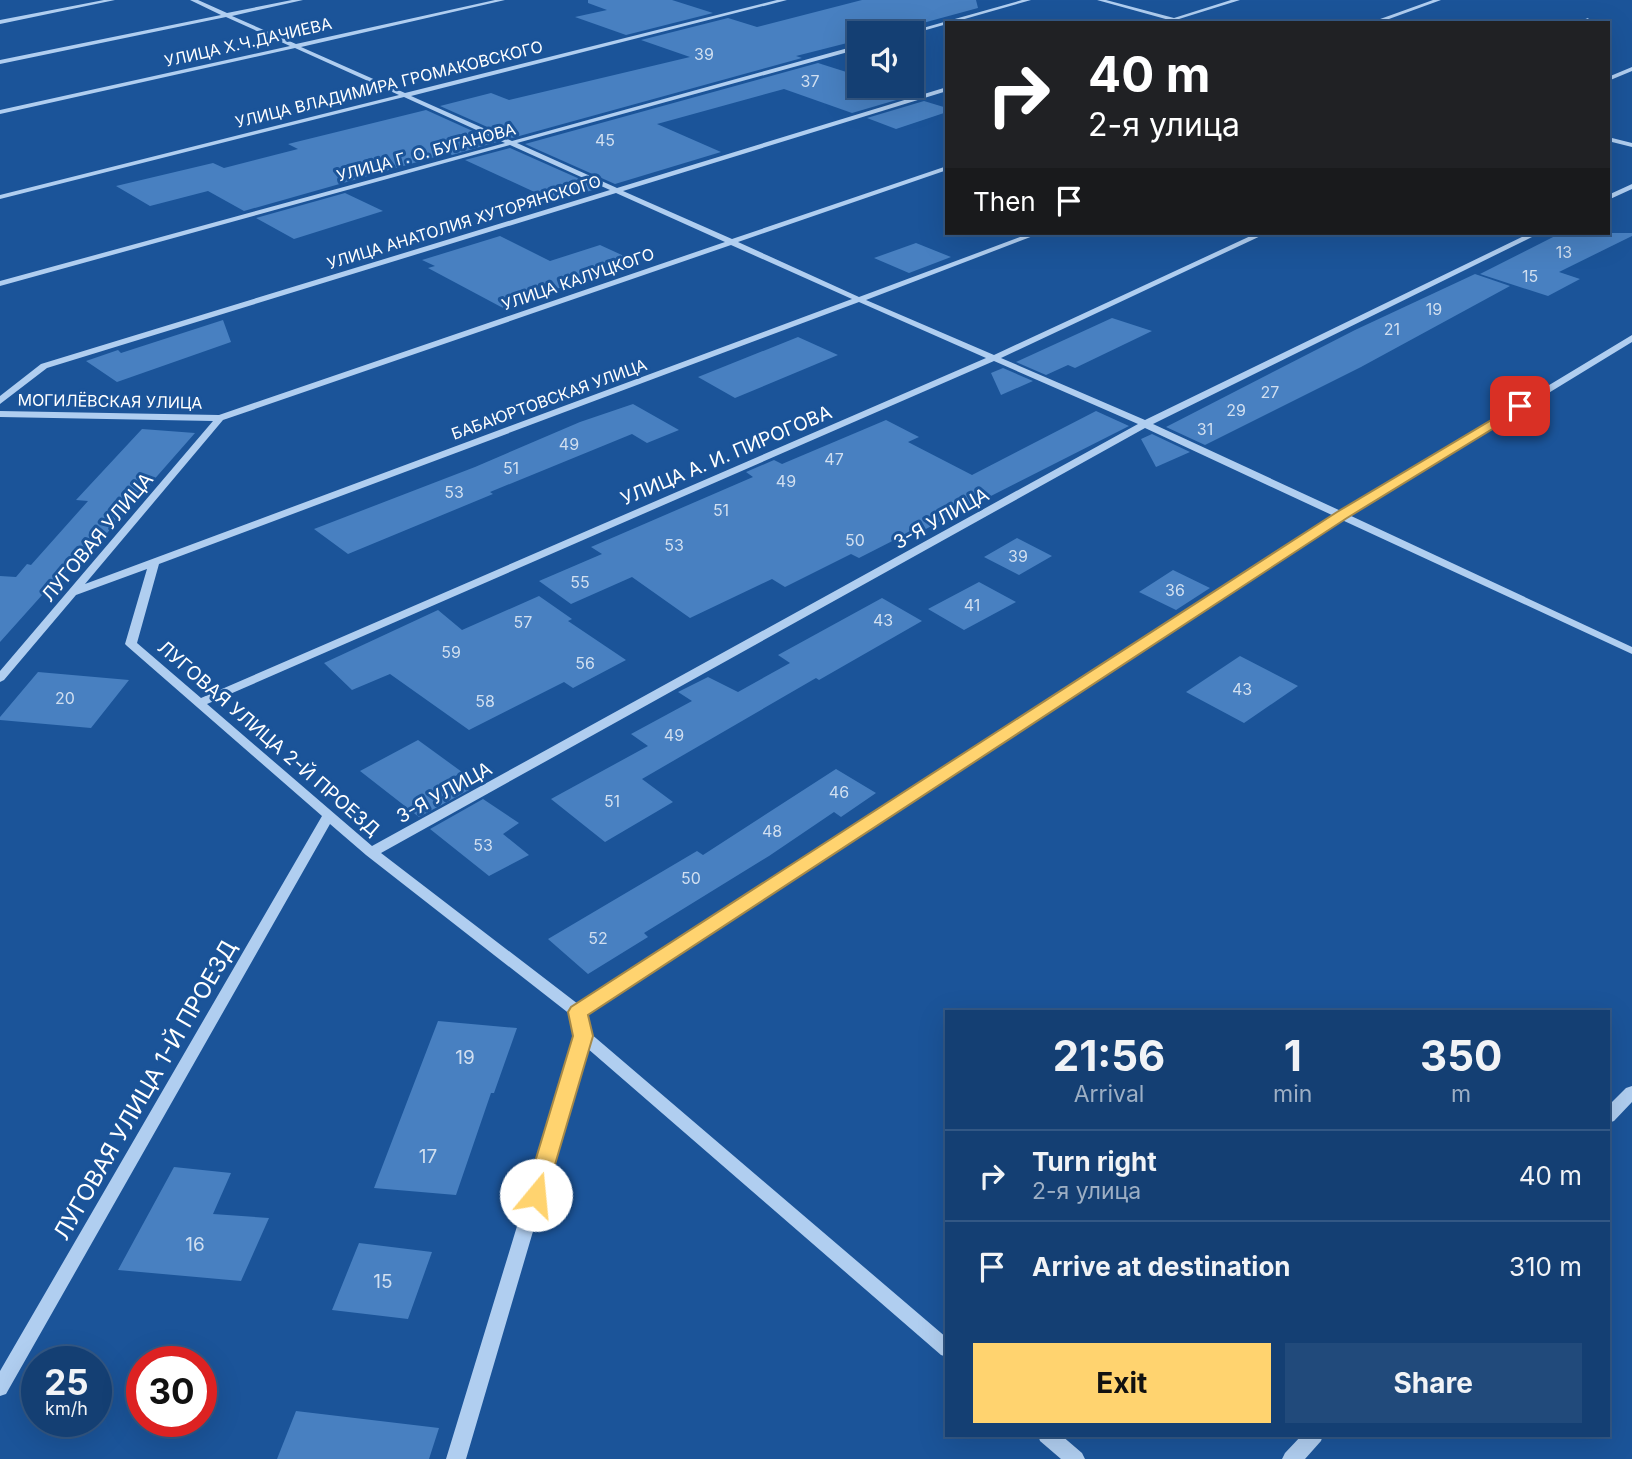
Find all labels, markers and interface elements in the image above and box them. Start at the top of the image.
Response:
street label: УЛИЦА Х.Ч.ДАЧИЕВА [162,13,334,71]
map controls [847,21,924,98]
button: sound [847,21,924,98]
street label: УЛИЦА ВЛАДИМИРА ГРОМАКОВСКОГО [233,36,545,132]
house number: 39 [694,44,714,64]
text: 40 m [1088,45,1211,104]
icon: right [973,49,1064,140]
house number: 37 [801,71,819,91]
text: 2-я улица [1088,105,1240,144]
street label: УЛИЦА Г. О. БУГАНОВА [334,118,518,186]
house number: 45 [595,130,615,150]
street label: УЛИЦА АНАТОЛИЯ ХУТОРЯНСКОГО [325,171,603,273]
icon: arrive [1050,182,1088,220]
text: Then [973,186,1036,217]
house number: 13 [1556,242,1572,262]
street label: УЛИЦА КАЛУЦКОГО [499,244,657,314]
house number: 15 [1522,266,1538,286]
house number: 19 [1426,299,1442,319]
house number: 21 [1384,319,1400,339]
street label: БАБАЮРТОВСКАЯ УЛИЦА [448,354,650,444]
pin [1490,376,1550,436]
house number: 27 [1261,382,1279,402]
icon: arrive [1501,387,1539,425]
street label: МОГИЛЁВСКАЯ УЛИЦА [17,389,203,413]
street label: УЛИЦА А. И. ПИРОГОВА [617,400,835,510]
house number: 29 [1226,400,1246,420]
house number: 31 [1197,419,1213,439]
house number: 49 [559,434,579,454]
house number: 47 [824,449,844,469]
house number: 51 [503,458,519,478]
street label: ЛУГОВАЯ УЛИЦА [37,468,158,607]
house number: 49 [776,471,796,491]
house number: 53 [444,482,464,502]
street label: 3-Я УЛИЦА [890,483,993,554]
house number: 51 [713,500,729,520]
house number: 50 [845,530,865,550]
house number: 53 [664,535,684,555]
house number: 39 [1008,546,1028,566]
house number: 55 [570,572,590,592]
house number: 36 [1165,580,1185,600]
house number: 41 [964,595,980,615]
house number: 43 [873,610,893,630]
house number: 57 [514,612,532,632]
street label: ЛУГОВАЯ УЛИЦА 2-Й ПРОЕЗД [153,635,385,841]
house number: 59 [441,642,461,662]
house number: 56 [575,653,595,673]
house number: 43 [1232,679,1252,699]
house number: 20 [55,688,75,708]
house number: 58 [475,691,495,711]
house number: 49 [664,725,684,745]
street label: 3-Я УЛИЦА [393,757,496,828]
house number: 46 [829,782,849,802]
house number: 51 [604,791,620,811]
house number: 48 [762,821,782,841]
house number: 53 [473,835,493,855]
house number: 50 [681,868,701,888]
house number: 52 [588,928,608,948]
street label: ЛУГОВАЯ УЛИЦА 1-Й ПРОЕЗД [47,935,243,1245]
text: 21:56 [1053,1030,1165,1081]
text: 1 [1284,1030,1302,1081]
text: 350 [1420,1030,1502,1081]
house number: 19 [455,1046,475,1069]
text: Arrival [1074,1080,1144,1108]
text: min [1273,1080,1312,1108]
text: m [1451,1080,1471,1108]
house number: 17 [419,1145,437,1168]
text: Turn right [1032,1146,1157,1177]
icon: right [973,1157,1011,1195]
position arrow [499,1158,573,1232]
text: 40 m [1519,1160,1582,1191]
text: 2-я улица [1032,1177,1141,1205]
house number: 16 [185,1233,205,1256]
icon: arrive [973,1248,1011,1286]
text: Arrive at destination [1032,1251,1291,1282]
text: 310 m [1509,1251,1582,1282]
house number: 15 [373,1270,393,1293]
button: Exit [973,1343,1271,1423]
button: Share [1285,1343,1582,1423]
speed limit sign: 30 [126,1346,217,1437]
text: 25 [44,1361,89,1403]
text: km/h [45,1398,88,1419]

